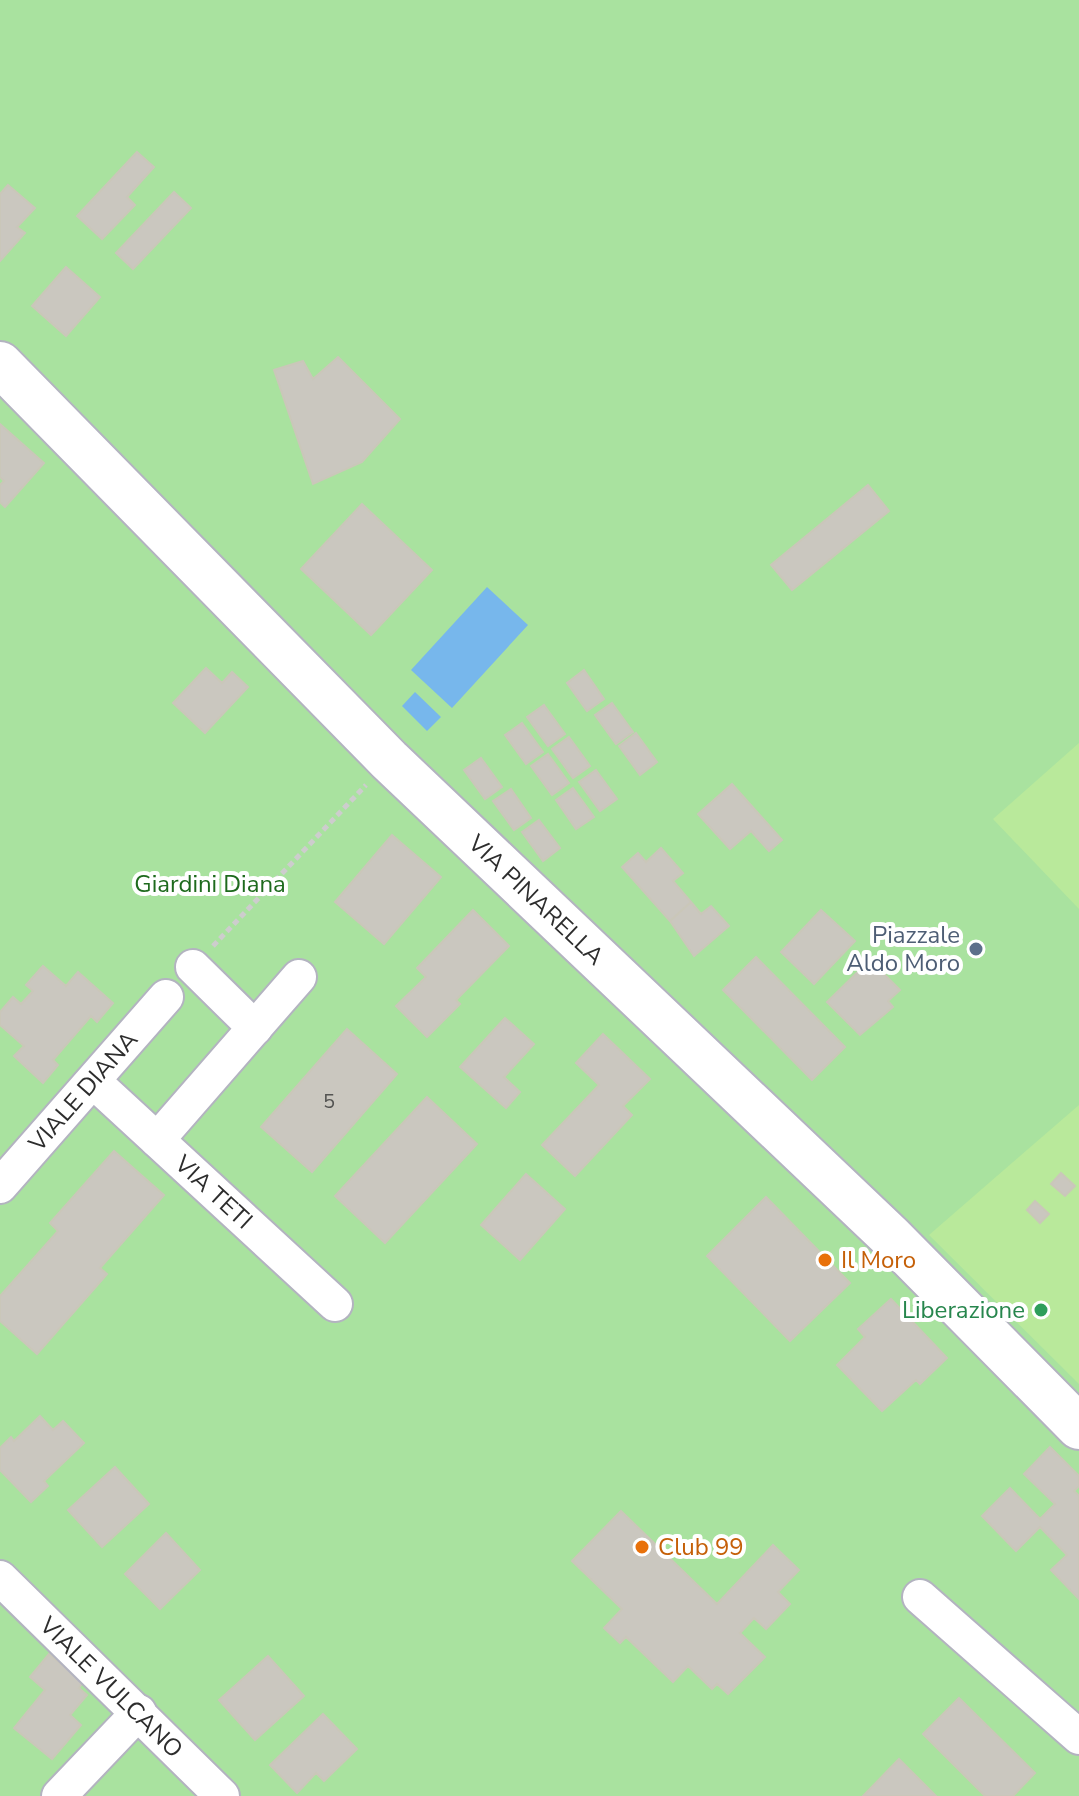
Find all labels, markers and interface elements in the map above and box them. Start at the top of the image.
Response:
street label: VIA PINARELLA [460,827,611,972]
park label: Giardini Diana [134,868,286,900]
place label: Piazzale Aldo Moro [846,919,960,979]
marker: Piazzale Aldo Moro [967,940,985,958]
street label: VIALE DIANA [21,1024,145,1159]
house number: 5 [323,1088,335,1115]
street label: VIA TETI [167,1147,259,1236]
place label: Il Moro [841,1244,916,1276]
marker: Il Moro [816,1251,834,1269]
place label: Liberazione [902,1294,1025,1326]
marker: Liberazione [1032,1301,1050,1319]
place label: Club 99 [658,1531,744,1563]
marker: Club 99 [633,1538,651,1556]
street label: VIALE VULCANO [32,1609,190,1765]

